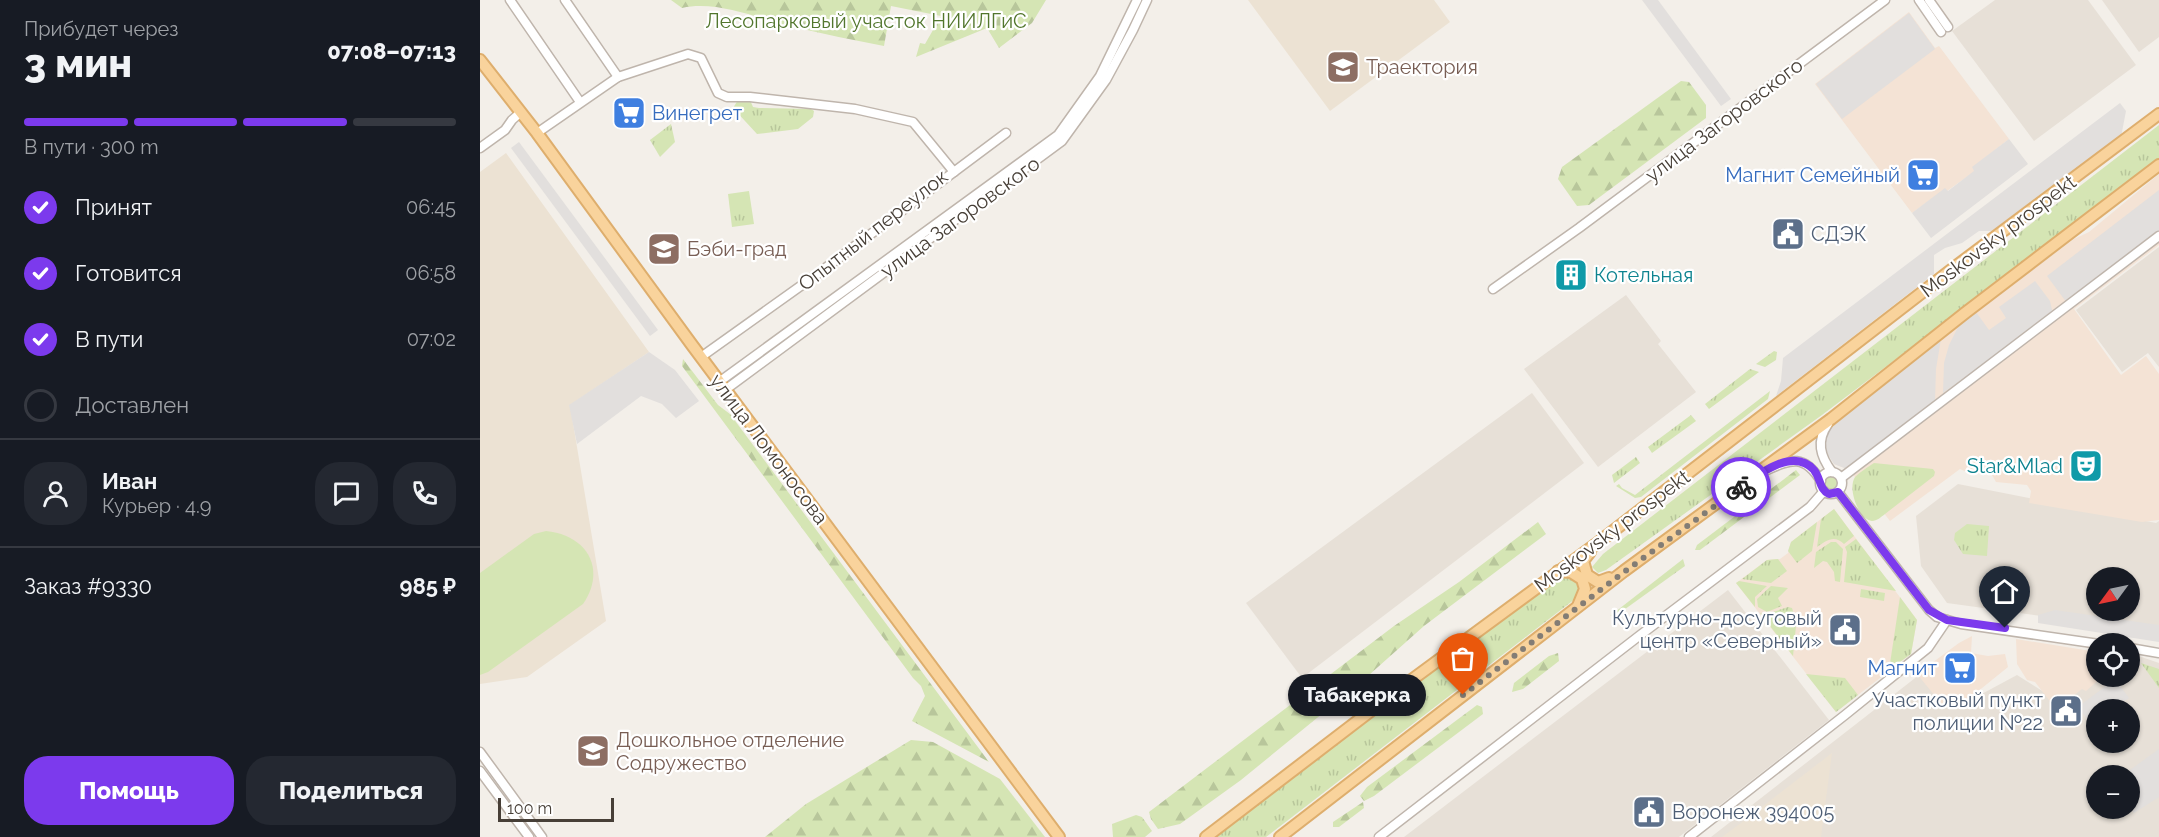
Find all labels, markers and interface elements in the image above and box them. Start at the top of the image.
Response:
park label: Лесопарковый участок НИИЛГиС [705,9,1027,33]
text: Прибудет через [24,17,178,41]
text: 07:08–07:13 [327,38,456,64]
text: 3 мин [24,40,132,86]
school or university icon: Траектория [1325,49,1361,85]
street label: улица Загоровского [1640,53,1808,187]
place label: Траектория [1366,55,1478,79]
supermarket icon: Винегрет [611,95,647,131]
place label: Винегрет [652,101,743,125]
text: В пути · 300 m [24,135,159,159]
street label: улица Загоровского [876,151,1044,283]
supermarket icon: Магнит Семейный [1905,157,1941,193]
place label: Магнит Семейный [1725,163,1900,187]
street label: Опытный переулок [794,164,952,296]
street label: Moskovsky prospekt [1915,170,2081,302]
icon: check [24,191,57,224]
text: Принят [75,194,152,220]
text: 06:45 [406,195,456,219]
public building icon: СДЭК [1770,216,1806,252]
place label: СДЭК [1811,222,1867,246]
school or university icon: Бэби-град [646,231,682,267]
place label: Бэби-град [687,237,787,261]
icon: check [24,257,57,290]
building icon: Котельная [1553,257,1589,293]
text: Готовится [75,260,182,286]
text: 06:58 [405,261,456,285]
place label: Котельная [1594,263,1693,287]
icon: check [24,323,57,356]
text: В пути [75,326,143,352]
text: 07:02 [407,327,456,351]
street label: улица Ломоносова [705,369,833,529]
text: Доставлен [75,392,189,418]
theatre icon: Star&Mlad [2068,448,2104,484]
place label: Star&Mlad [1967,454,2063,478]
courier [1711,457,1771,517]
button: person [24,462,87,525]
button: chat [315,462,378,525]
button: phone [393,462,456,525]
street label: Moskovsky prospekt [1529,465,1695,597]
text: Иван [102,468,157,494]
icon: bike [1725,471,1758,504]
text: Курьер · 4.9 [102,494,211,518]
pin [1979,566,2030,628]
north arrow [2086,567,2140,621]
map controls [2086,567,2140,819]
text: Заказ #9330 [24,573,152,599]
text: 985 ₽ [400,573,456,599]
icon: home [1988,575,2021,608]
place label: Культурно-досуговый центр «Северный» [1612,606,1822,653]
public building icon: Культурно-досуговый центр «Северный» [1827,612,1863,648]
pin [1437,633,1488,695]
button: locate [2086,633,2140,687]
icon: bag [1446,642,1479,675]
supermarket icon: Магнит [1942,650,1978,686]
place label: Магнит [1867,656,1937,680]
callout: Табакерка [1289,674,1427,716]
text: Табакерка [1304,683,1410,707]
place label: Участковый пункт полиции №22 [1872,688,2043,735]
public building icon: Участковый пункт полиции №22 [2048,693,2084,729]
button: + [2086,699,2140,753]
place label: Дошкольное отделение Содружество [616,728,845,775]
school or university icon: Дошкольное отделение Содружество [575,733,611,769]
button: Помощь [24,756,234,825]
button: Поделиться [246,756,456,825]
button: − [2086,765,2140,819]
public building icon: Воронеж 394005 [1631,794,1667,830]
scale bar [498,795,614,822]
text: 100 m [507,799,552,818]
place label: Воронеж 394005 [1672,800,1835,824]

